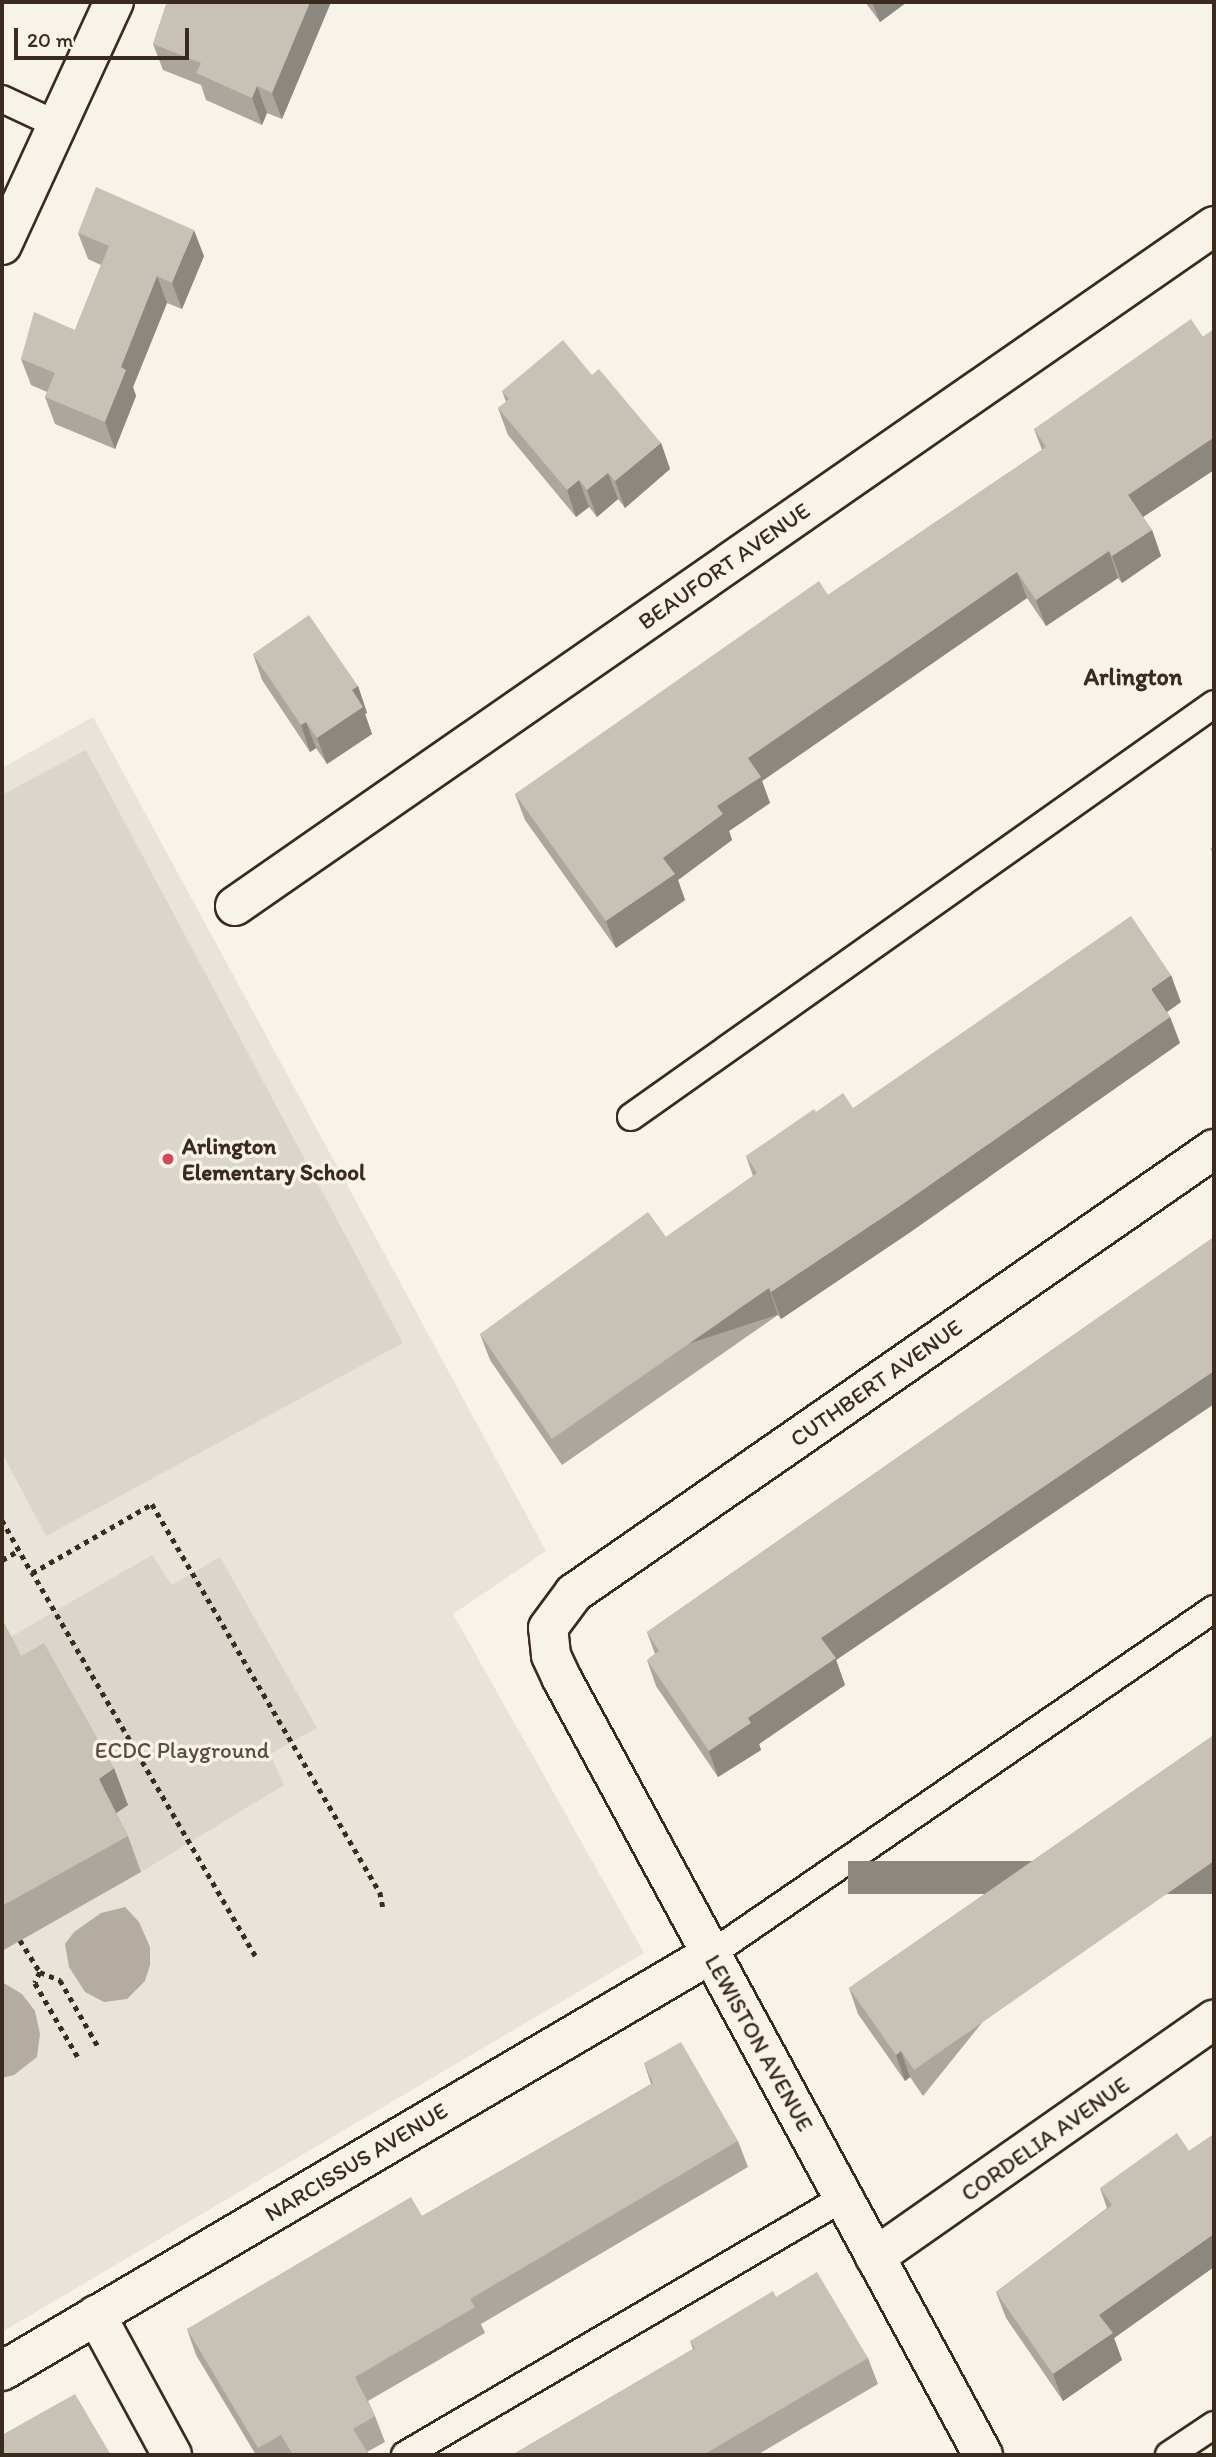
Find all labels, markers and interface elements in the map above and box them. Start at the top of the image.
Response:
scale bar [18,14,192,58]
text: 20 m [27,27,73,52]
street label: BEAUFORT AVENUE [633,497,815,635]
district label: Arlington [1084,663,1182,691]
place label: Arlington Elementary School [182,1132,365,1186]
marker: Arlington Elementary School [160,1151,176,1167]
street label: CUTHBERT AVENUE [785,1314,967,1452]
park label: ECDC Playground [95,1736,269,1764]
street label: LEWISTON AVENUE [699,1950,819,2136]
street label: CORDELIA AVENUE [956,2071,1134,2207]
street label: NARCISSUS AVENUE [260,2097,452,2227]

